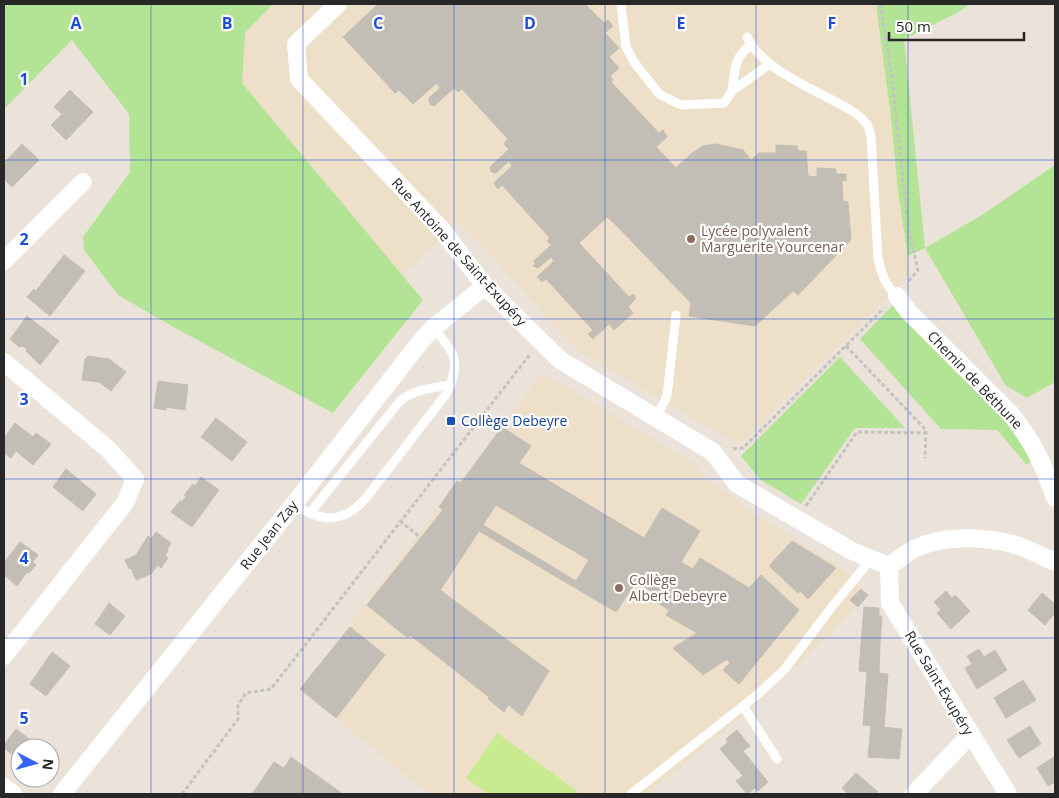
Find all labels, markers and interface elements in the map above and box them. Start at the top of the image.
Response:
scale bar [889,10,1024,42]
text: A [70,12,82,34]
text: B [222,12,232,34]
text: C [373,12,383,34]
text: D [524,12,536,34]
text: E [677,12,686,34]
text: F [828,12,836,34]
text: 50 m [896,16,931,36]
text: 1 [19,68,29,90]
street label: Rue Antoine de Saint-Exupéry [388,174,532,331]
place label: Lycée polyvalent Marguerite Yourcenar [701,221,844,256]
text: 2 [19,228,29,250]
marker: Lycée polyvalent Marguerite Yourcenar [685,233,697,245]
street label: Chemin de Béthune [924,326,1027,433]
text: 3 [19,388,29,410]
place label: Collège Debeyre [461,411,567,430]
marker: Collège Debeyre [445,415,457,427]
street label: Rue Jean Zay [236,495,302,573]
text: 4 [19,547,29,569]
place label: Collège Albert Debeyre [629,570,727,605]
marker: Collège Albert Debeyre [613,582,625,594]
street label: Rue Saint-Exupéry [901,627,979,739]
text: 5 [19,707,29,729]
north arrow [10,738,60,788]
text: N [38,758,58,771]

